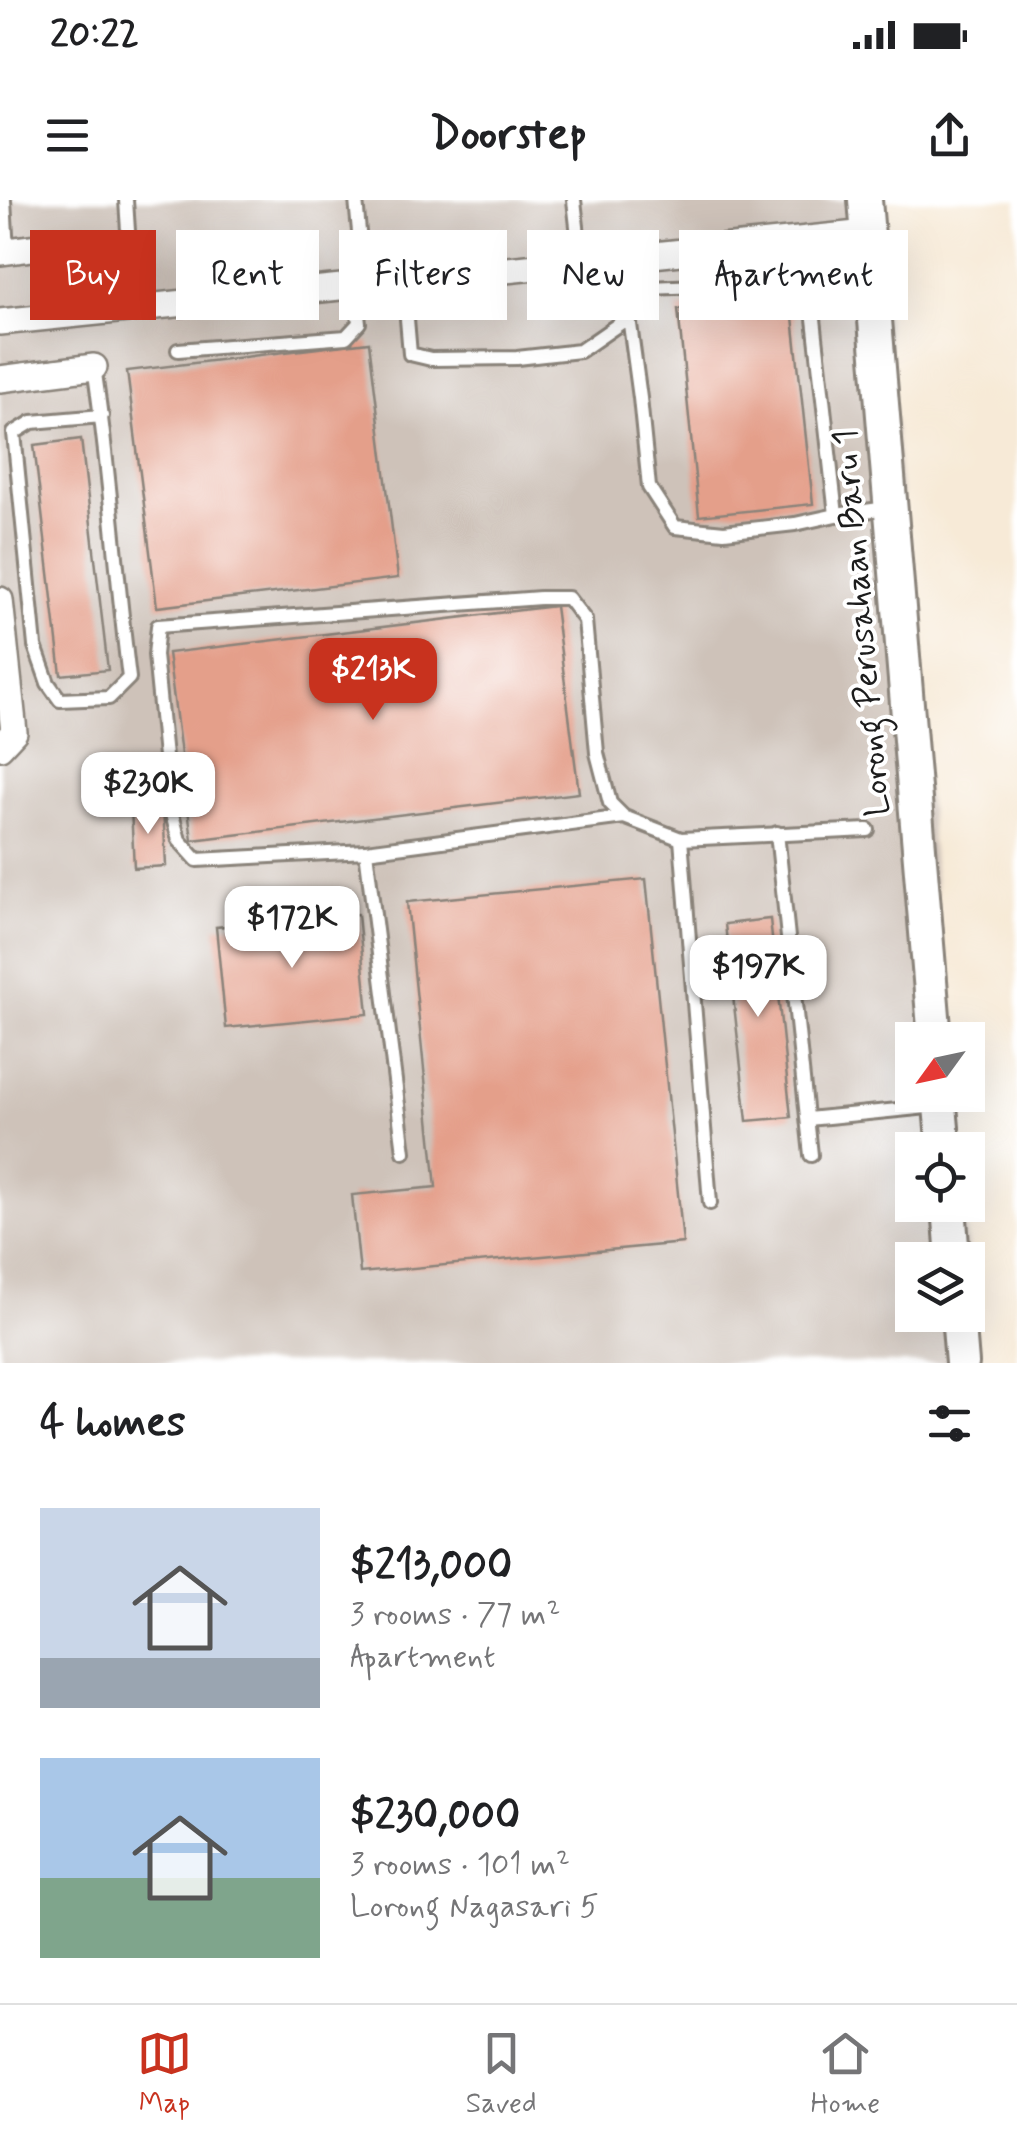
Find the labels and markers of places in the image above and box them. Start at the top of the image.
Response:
pin: $213K [303,638,443,723]
pin: $230K [78,752,218,837]
pin: $172K [222,886,362,971]
pin: $197K [688,935,828,1020]

